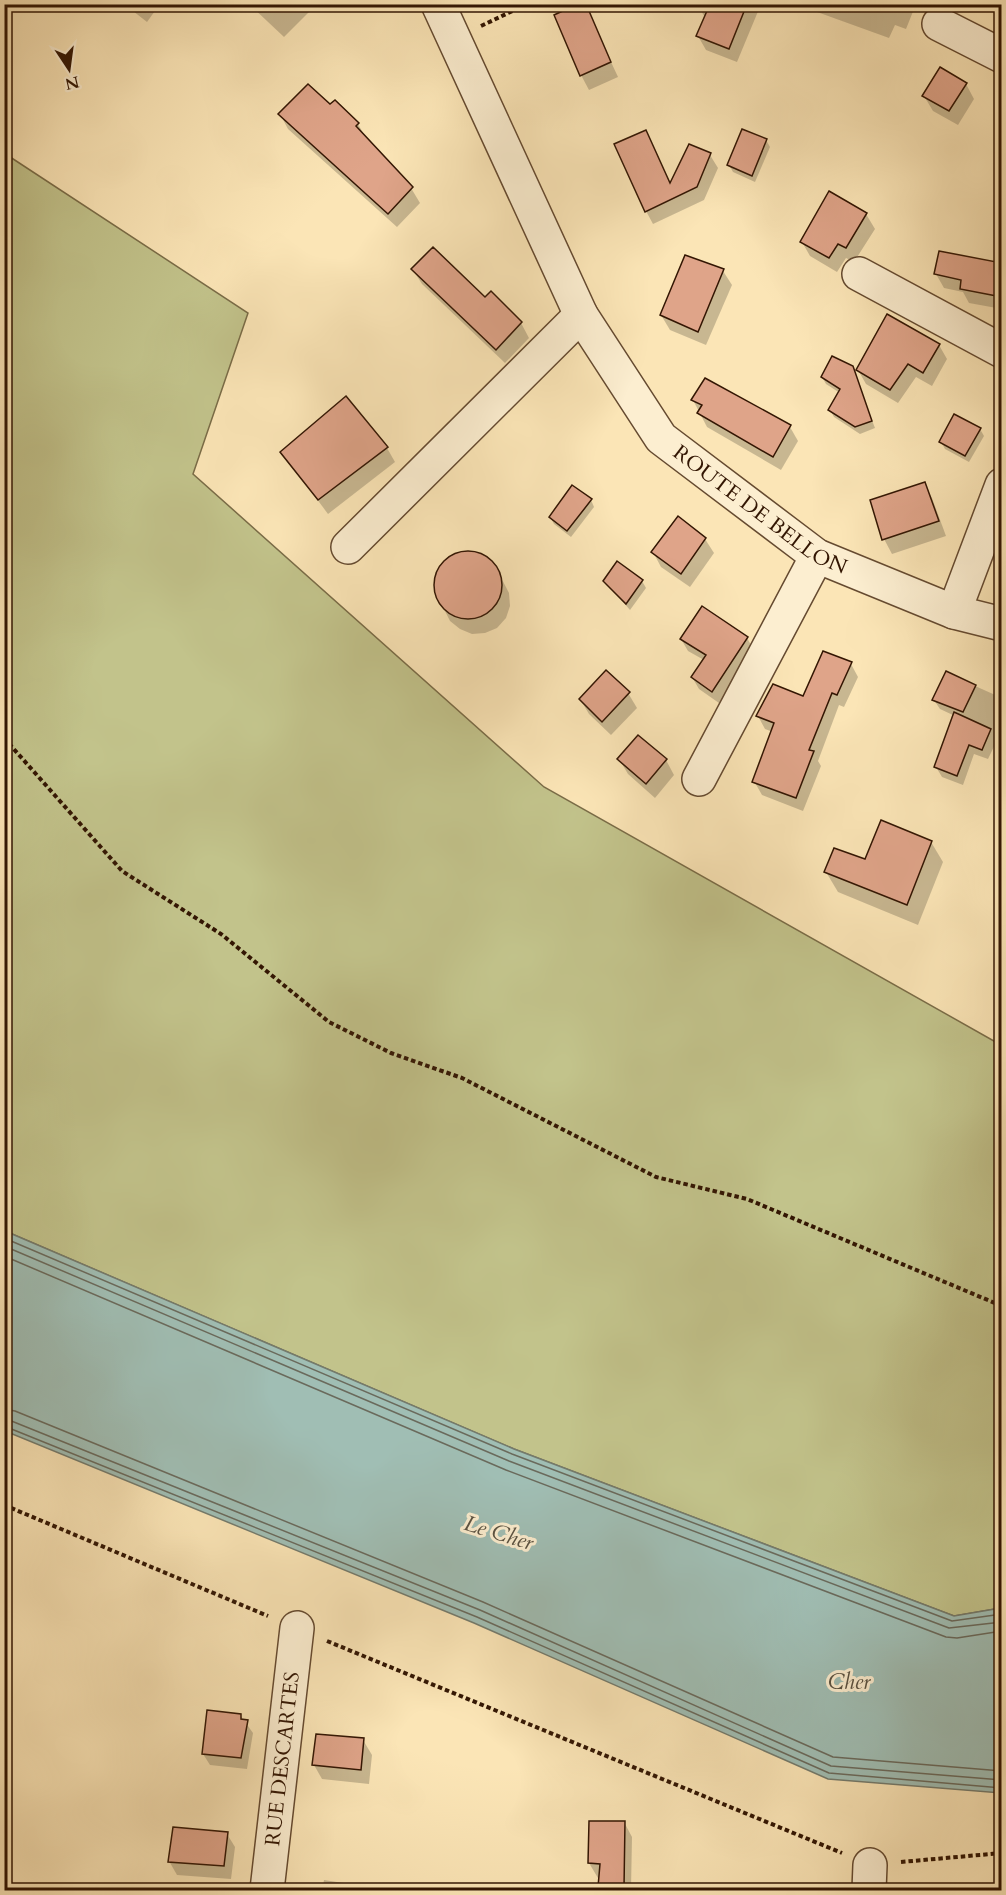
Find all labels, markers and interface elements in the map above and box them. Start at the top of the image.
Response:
north arrow [39,39,99,99]
text: N [63,70,81,95]
street label: ROUTE DE BELLON [667,438,852,582]
water label: Le Cher [460,1508,538,1558]
water label: Cher [828,1667,871,1697]
street label: RUE DESCARTES [258,1670,307,1848]

